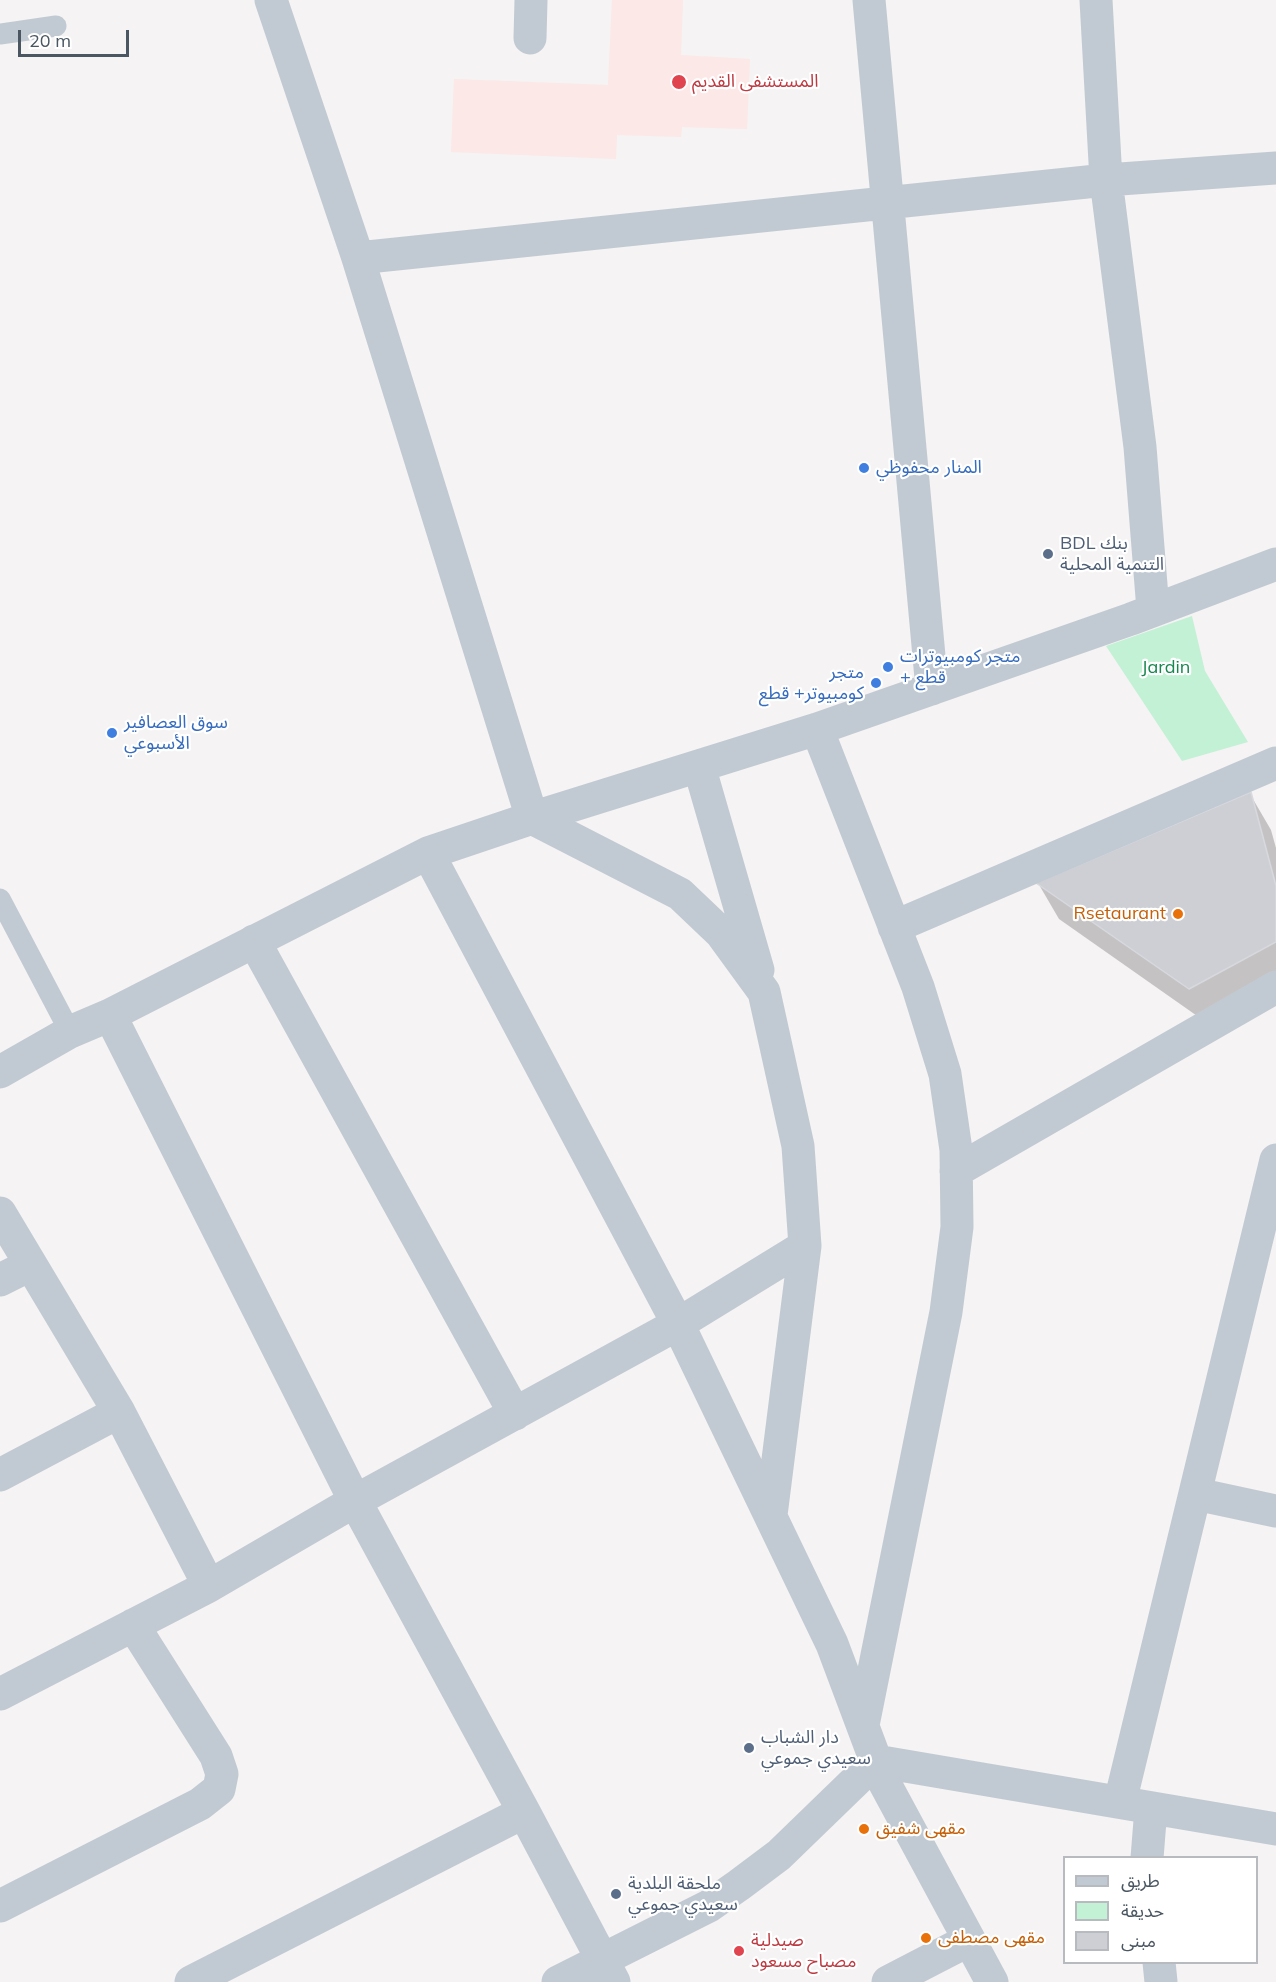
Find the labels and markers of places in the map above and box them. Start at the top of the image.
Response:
place label: المستشفى القديم [692,71,818,93]
marker: المستشفى القديم [670,73,688,91]
place label: المنار محفوظي [876,457,982,479]
marker: المنار محفوظي [857,461,871,475]
place label: BDL بنك التنمية المحلية [1060,533,1164,576]
marker: BDL بنك التنمية المحلية [1041,547,1055,561]
place label: متجر كومبيوترات + قطع [900,646,1020,688]
marker: متجر كومبيوترات + قطع [881,660,895,674]
place label: متجر كومبيوتر+ قطع [759,662,864,704]
marker: متجر كومبيوتر+ قطع [869,676,883,690]
place label: سوق العصافير الأسبوعي [124,712,228,754]
marker: سوق العصافير الأسبوعي [105,726,119,740]
place label: Rsetaurant [1073,903,1166,925]
marker: Rsetaurant [1171,907,1185,921]
place label: دار الشباب سعيدي جموعي [761,1727,871,1770]
marker: دار الشباب سعيدي جموعي [742,1741,756,1755]
place label: مقهى شفيق [876,1818,966,1840]
marker: مقهى شفيق [857,1822,871,1836]
place label: ملحقة البلدية سعيدي جموعي [628,1873,738,1916]
marker: ملحقة البلدية سعيدي جموعي [609,1887,623,1901]
place label: مقهى مصطفى [938,1927,1045,1949]
place label: صيدلية مصباح مسعود [751,1930,856,1972]
marker: مقهى مصطفى [919,1931,933,1945]
marker: صيدلية مصباح مسعود [732,1944,746,1958]

